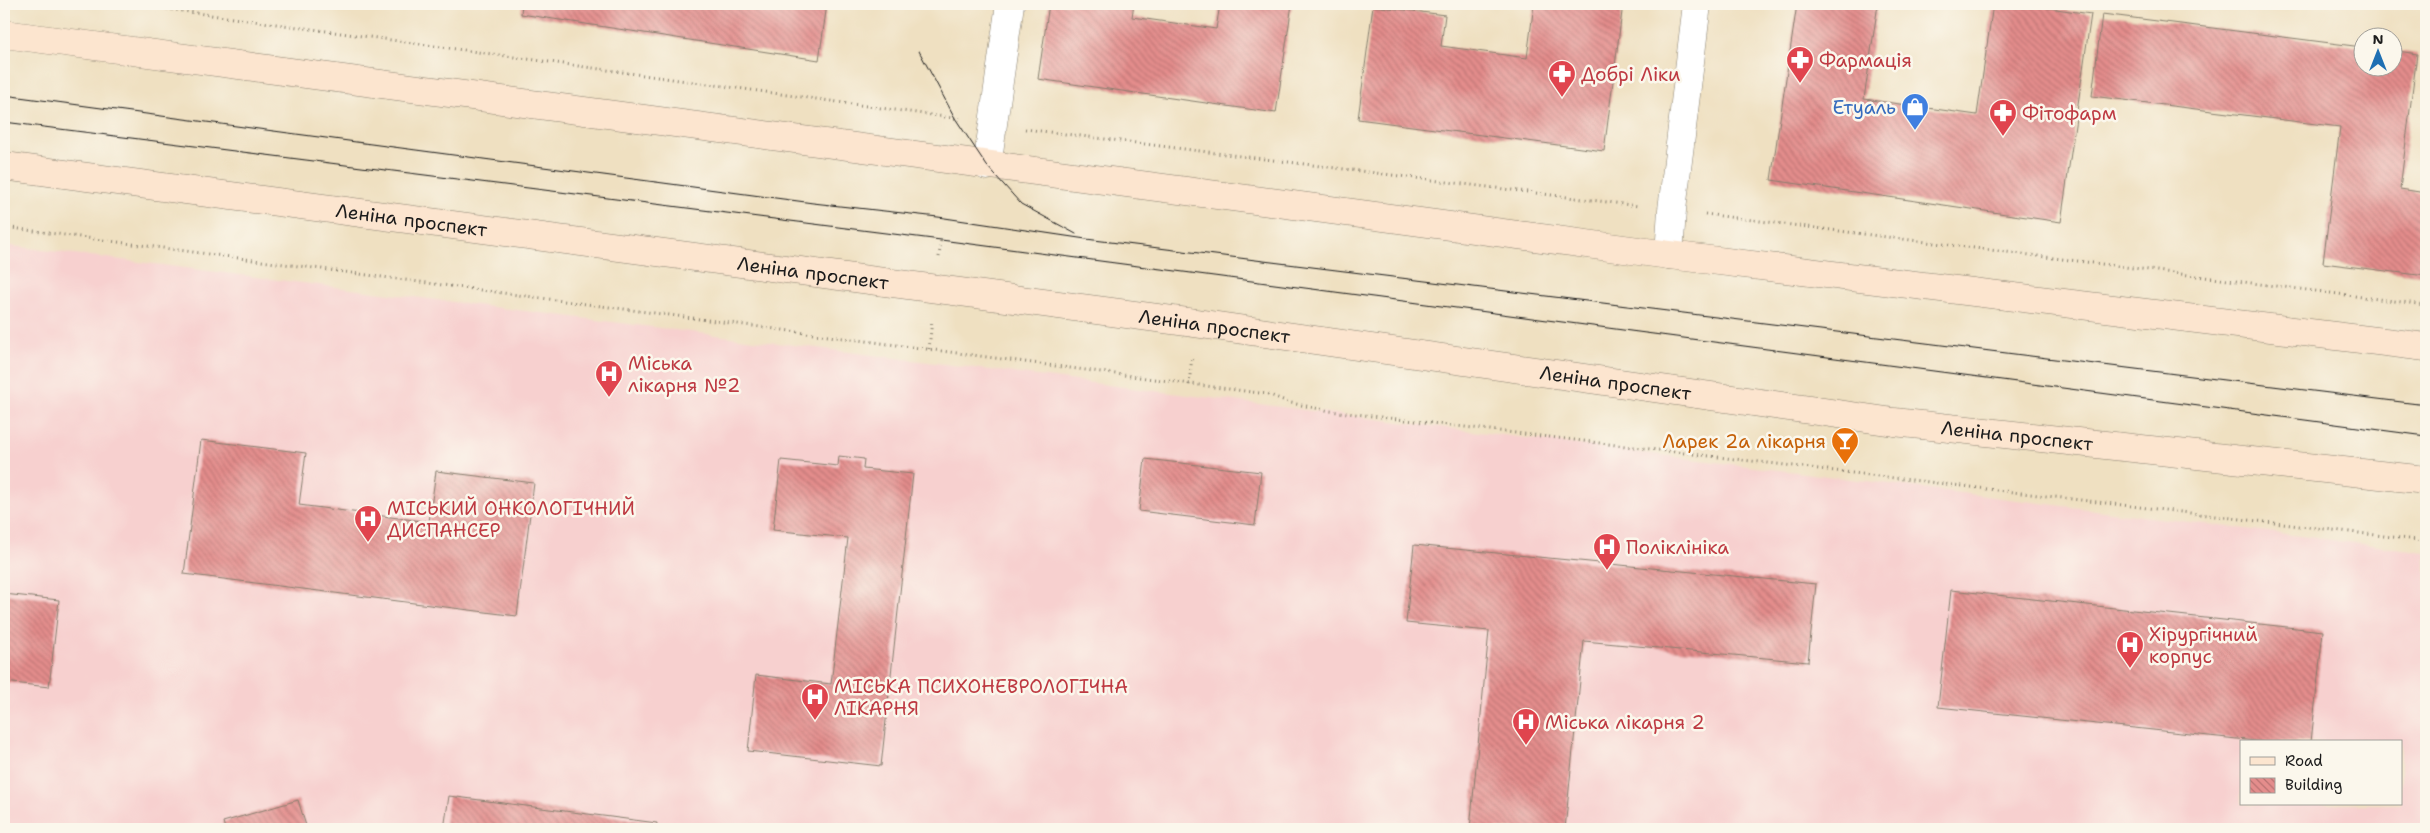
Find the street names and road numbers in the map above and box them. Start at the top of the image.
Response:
street label: Леніна проспект [334,197,489,242]
street label: Леніна проспект [736,250,891,295]
street label: Леніна проспект [1137,303,1292,349]
street label: Леніна проспект [1538,359,1693,406]
street label: Леніна проспект [1940,415,2094,456]

